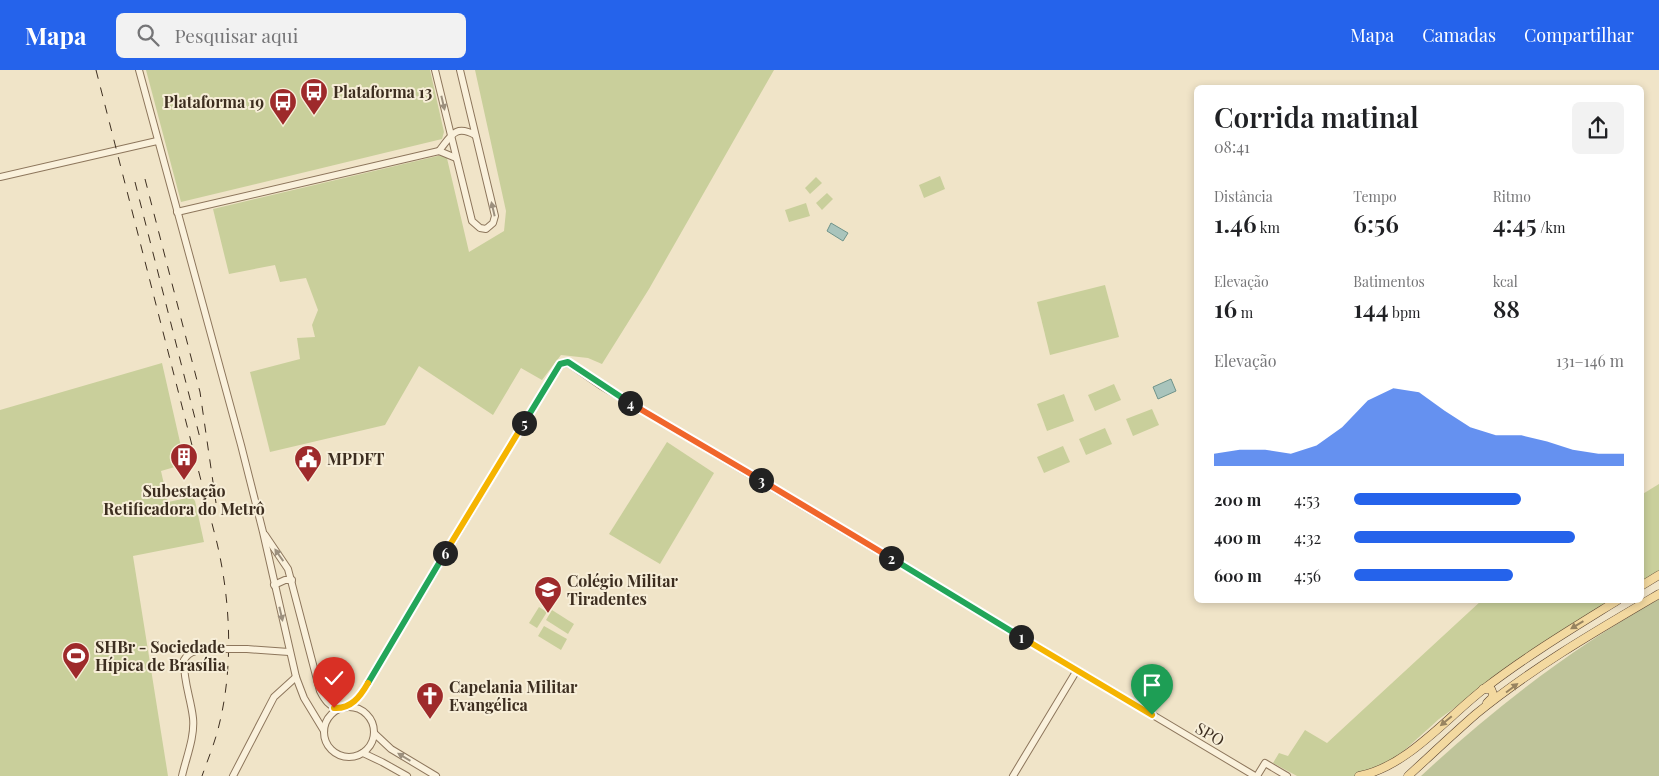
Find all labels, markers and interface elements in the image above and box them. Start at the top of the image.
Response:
search box [116,13,466,58]
text: Mapa [25,19,86,51]
icon: search [134,21,162,49]
text: Pesquisar aqui [174,22,298,48]
text: Mapa [1350,23,1394,47]
text: Camadas [1422,23,1496,47]
text: Compartilhar [1524,23,1634,47]
bus stop icon: Plataforma 13 [299,77,329,116]
place label: Plataforma 13 [333,81,433,102]
bus stop icon: Plataforma 19 [268,87,298,126]
place label: Plataforma 19 [163,91,264,112]
one-way arrow [439,96,447,111]
text: Corrida matinal [1214,98,1419,135]
button: share [1572,102,1624,154]
text: 08:41 [1214,136,1250,157]
text: Distância [1214,187,1273,206]
text: Tempo [1353,187,1397,206]
text: Ritmo [1493,187,1531,206]
one-way arrow [488,201,496,217]
text: 1.46 [1214,206,1257,239]
text: 6:56 [1353,206,1399,239]
text: 4:45 [1493,206,1537,239]
text: km [1257,218,1280,237]
text: /km [1537,218,1565,237]
text: Elevação [1214,272,1269,291]
text: Batimentos [1353,272,1425,291]
text: kcal [1493,272,1518,291]
text: 16 [1214,291,1237,324]
text: 144 [1353,291,1389,324]
text: 88 [1493,291,1520,324]
text: m [1237,303,1253,322]
text: bpm [1389,303,1421,322]
text: Elevação [1214,350,1276,371]
text: 131–146 m [1556,350,1624,371]
pin: 4 [618,390,642,416]
text: 4 [627,394,634,413]
pin: 5 [512,410,536,436]
text: 5 [521,414,528,433]
building icon: Subestação Retificadora do Metrô [169,442,199,481]
public building icon: MPDFT [293,444,323,483]
place label: MPDFT [327,448,385,469]
pin: 3 [748,468,774,492]
text: 3 [758,471,765,490]
place label: Subestação Retificadora do Metrô [103,480,265,519]
text: 200 m [1214,489,1261,510]
text: 4:53 [1294,489,1320,510]
text: 400 m [1214,527,1261,548]
text: 4:32 [1294,527,1321,548]
pin: 6 [432,540,458,566]
text: 6 [442,544,449,563]
pin: 2 [878,546,904,570]
one-way arrow [274,548,284,562]
text: 2 [888,549,895,568]
text: 600 m [1214,565,1262,586]
text: 4:56 [1294,565,1321,586]
place label: Colégio Militar Tiradentes [567,570,679,609]
school or university icon: Colégio Militar Tiradentes [533,575,563,614]
one-way arrow [277,607,285,622]
one-way arrow [1570,621,1583,630]
pin: 1 [1008,624,1034,650]
text: 1 [1019,628,1024,647]
place label: SHBr - Sociedade Hípica de Brasília [95,636,227,675]
sports icon: SHBr - Sociedade Hípica de Brasília [61,641,91,680]
pin [313,657,355,708]
icon: check [320,664,348,692]
pin [1131,664,1173,715]
icon: arrive [1138,671,1166,699]
place label: Capelania Militar Evangélica [449,676,578,715]
church icon: Capelania Militar Evangélica [415,681,445,720]
one-way arrow [1505,683,1519,693]
one-way arrow [1440,715,1452,727]
street label: SPO [1192,717,1229,750]
one-way arrow [397,752,410,761]

